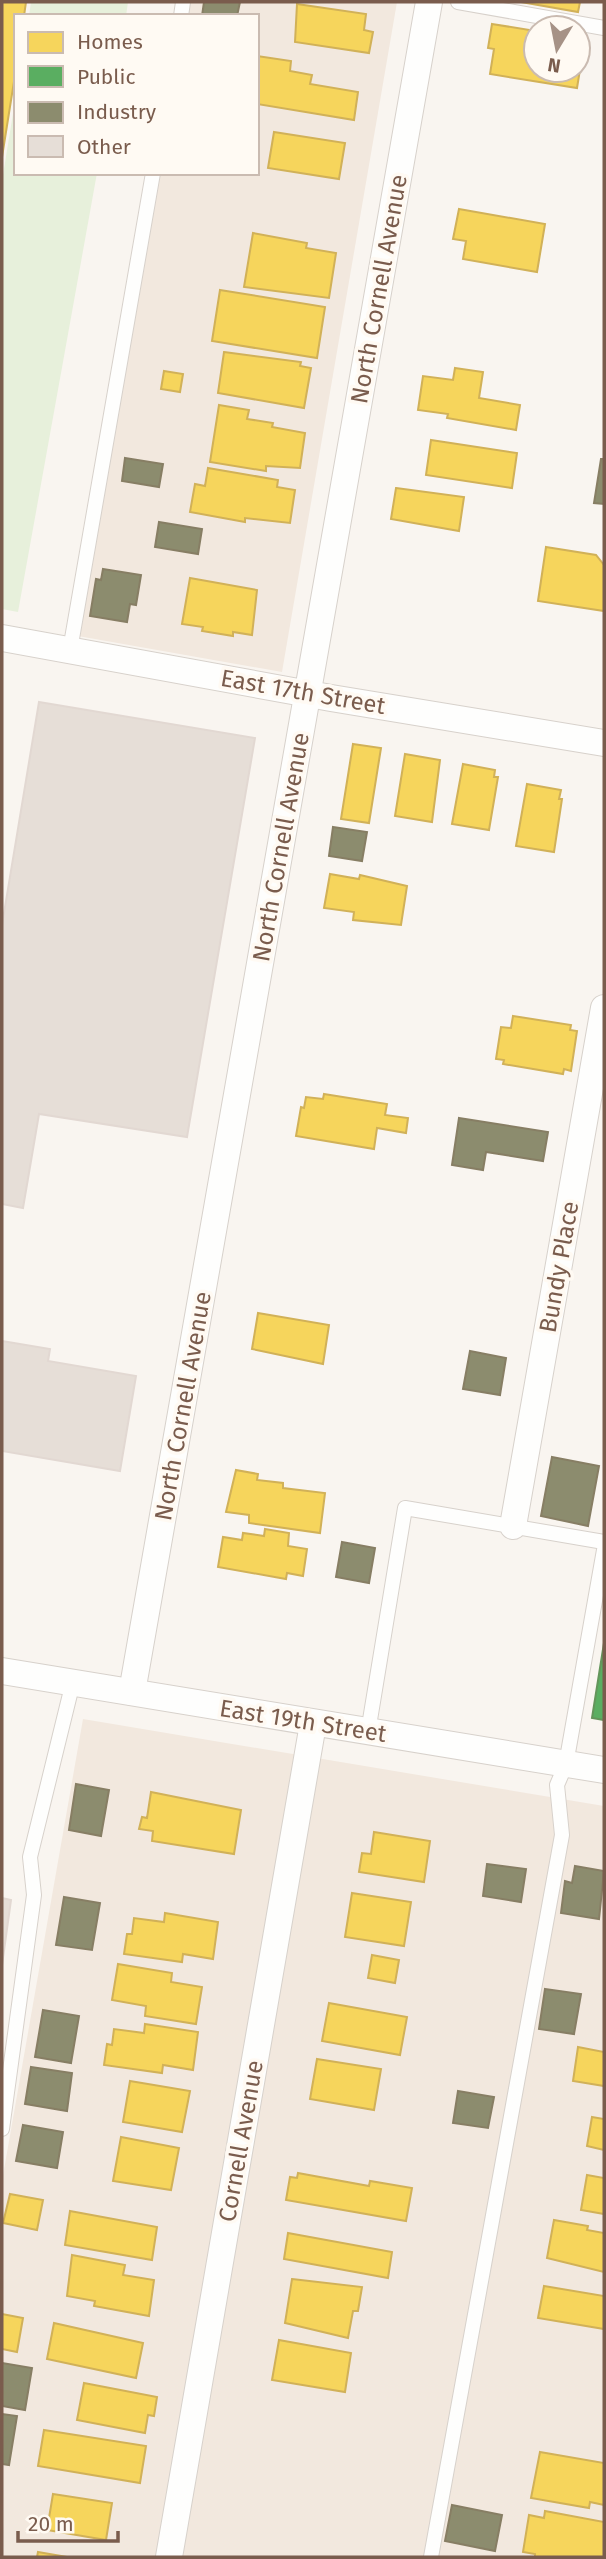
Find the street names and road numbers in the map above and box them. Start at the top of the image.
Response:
street label: North Cornell Avenue [345,172,413,406]
street label: East 17th Street [218,664,388,720]
street label: North Cornell Avenue [247,730,315,964]
street label: Bundy Place [534,1199,584,1335]
street label: North Cornell Avenue [149,1289,217,1523]
street label: East 19th Street [217,1694,389,1748]
street label: Cornell Avenue [213,2058,269,2224]

